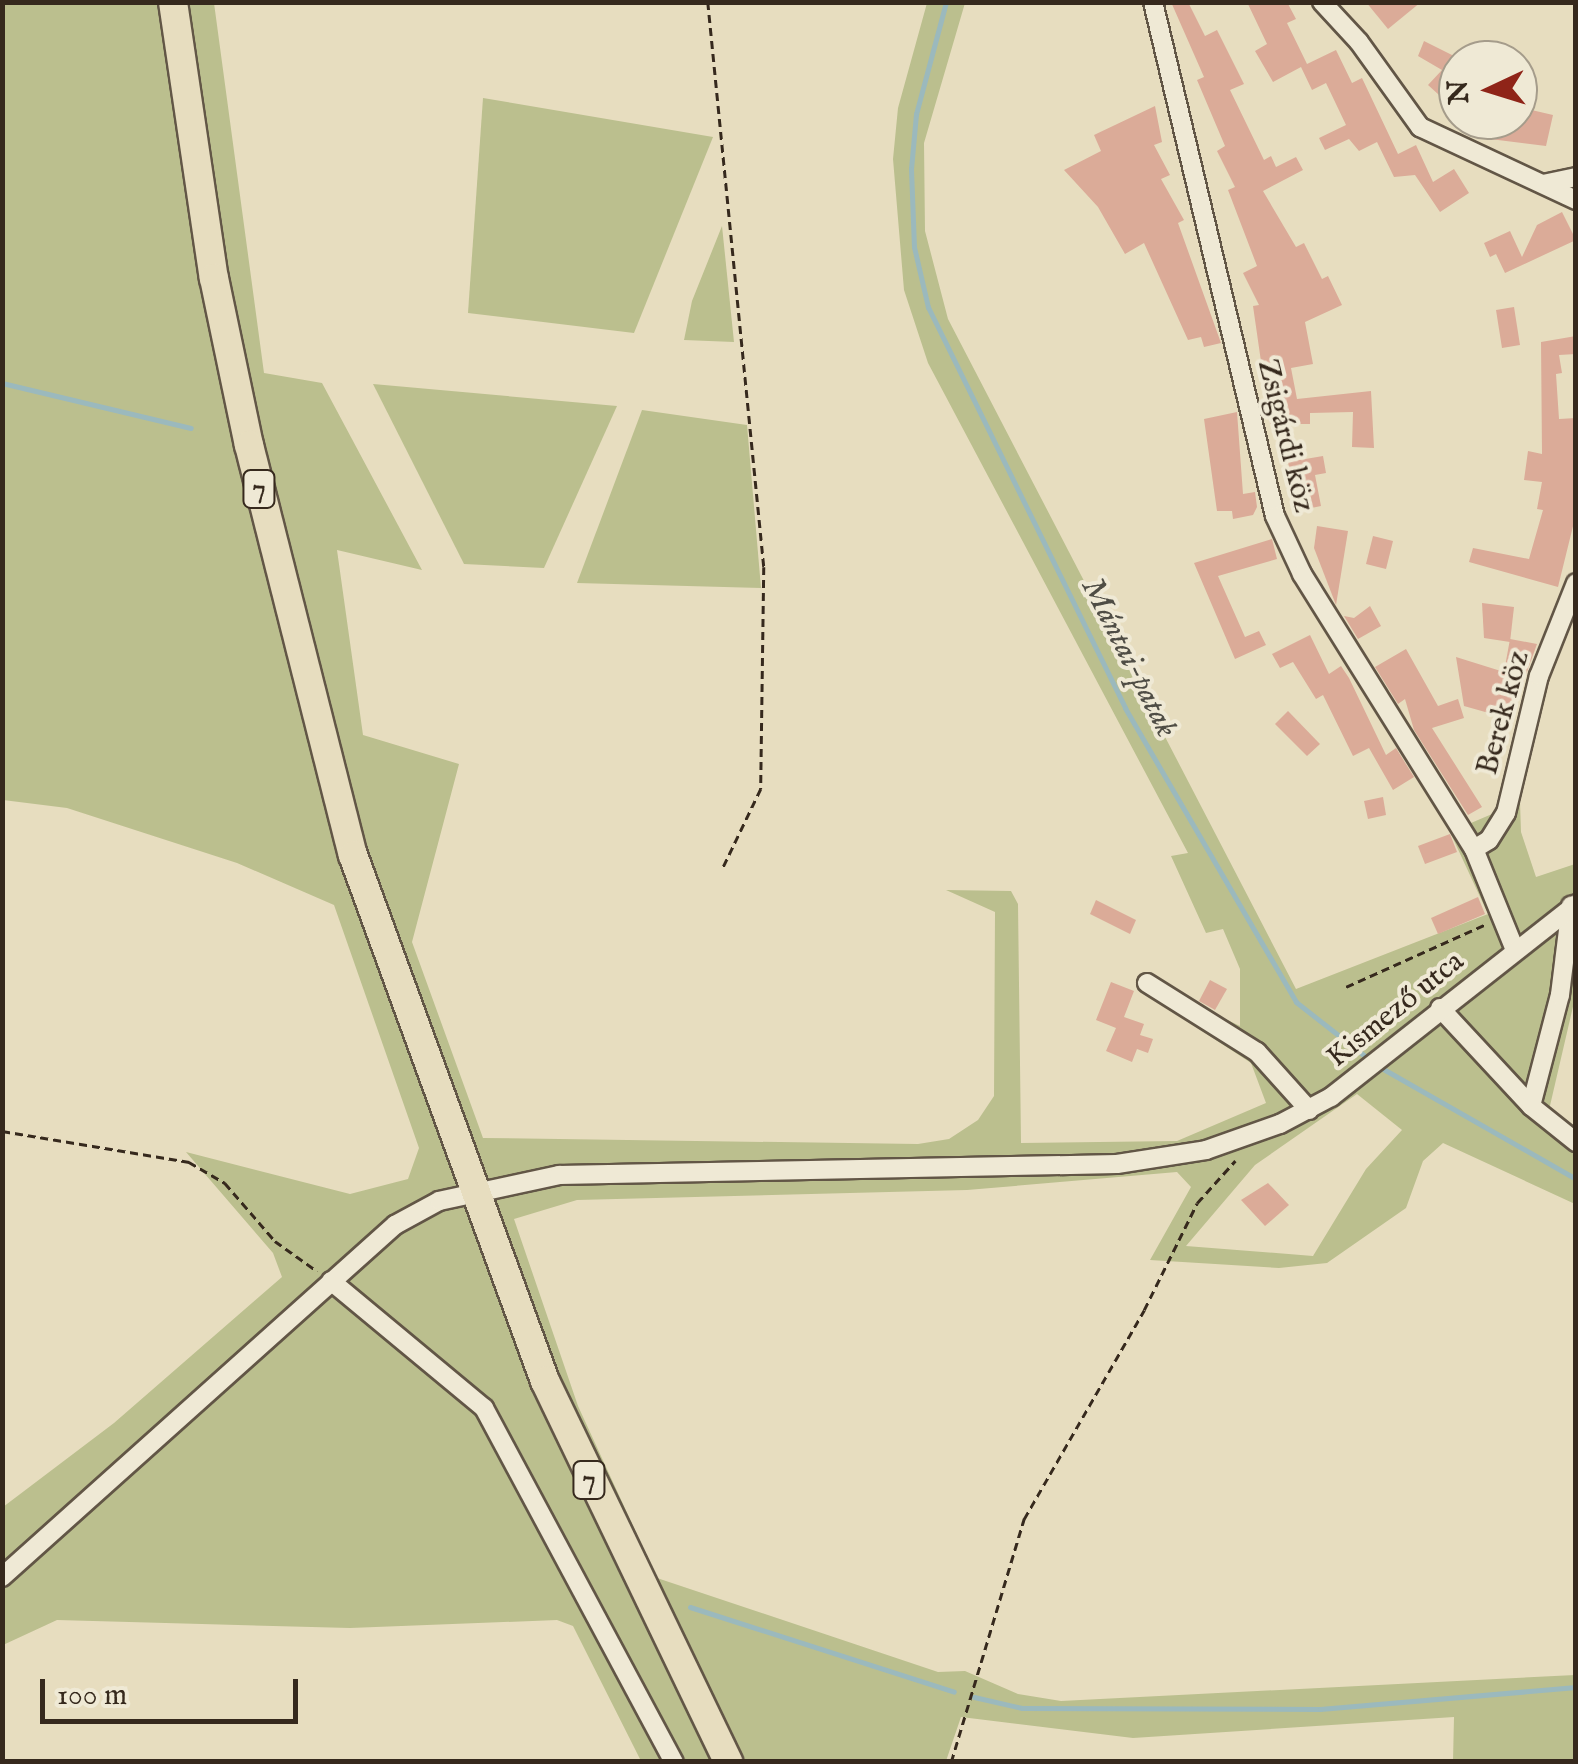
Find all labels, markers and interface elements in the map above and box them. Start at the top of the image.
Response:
north arrow [1438,40,1538,140]
text: N [1441,79,1478,105]
street label: Zsigárdi köz [1249,356,1321,516]
road number: 7 [242,466,276,512]
water label: Mántai-patak [1071,572,1185,744]
street label: Berek köz [1470,647,1538,779]
street label: Kismező utca [1320,944,1472,1076]
road number: 7 [572,1457,606,1503]
scale bar [45,1659,302,1721]
text: 100 m [57,1677,127,1715]

